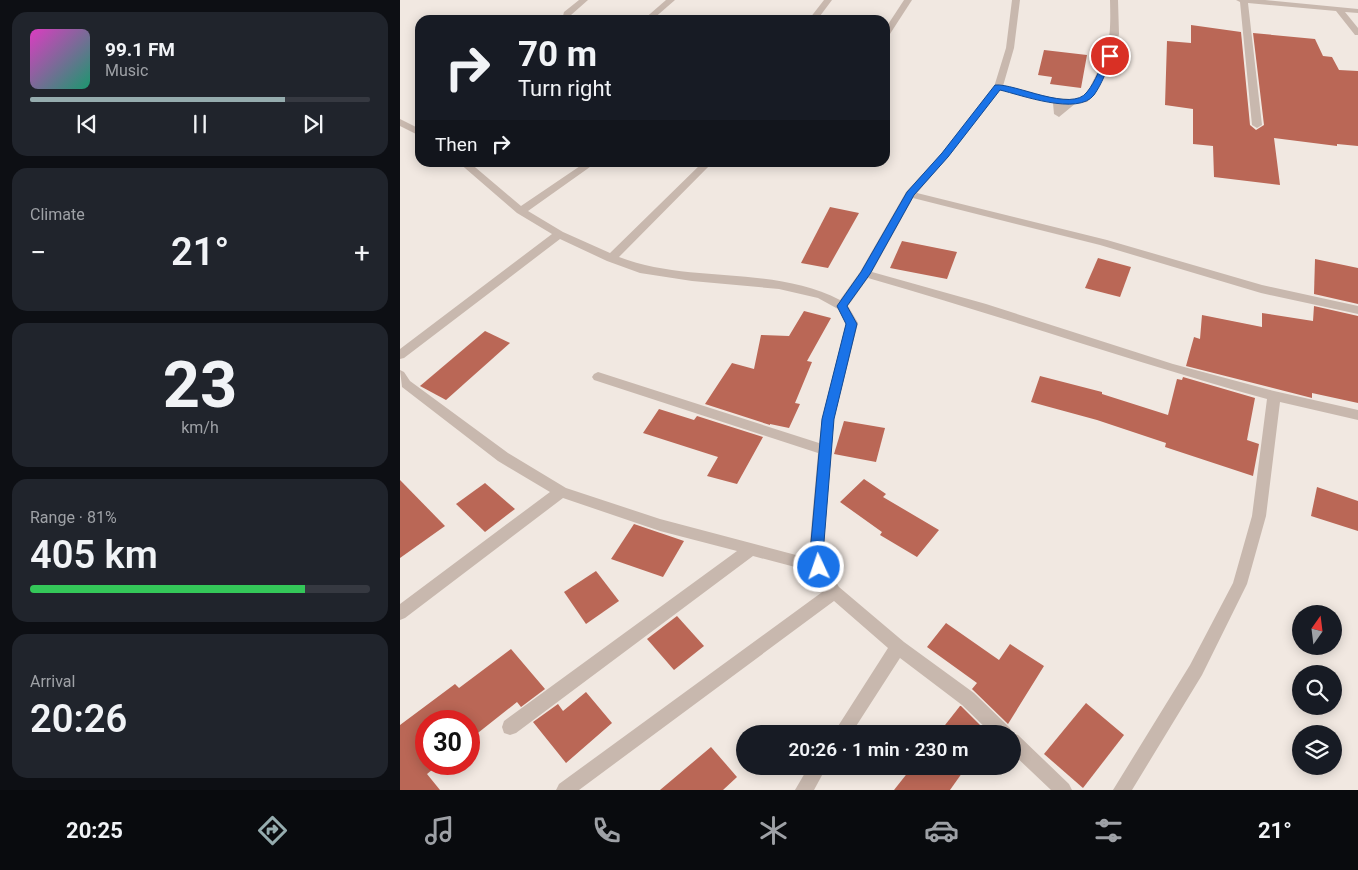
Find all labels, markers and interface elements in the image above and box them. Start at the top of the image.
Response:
text: 70 m [518,34,597,75]
icon: right [435,35,500,100]
pin [1089,35,1131,77]
text: 99.1 FM [105,38,175,61]
icon: arrive [1096,42,1124,70]
text: Music [105,61,148,80]
text: Turn right [518,76,612,101]
icon: previous [73,110,101,138]
icon: pause [186,110,214,138]
icon: next [299,110,327,138]
icon: right [487,130,515,158]
text: Then [435,133,477,156]
text: Climate [30,205,85,224]
text: 21° [171,230,229,274]
text: − [30,236,46,269]
text: + [354,236,370,269]
text: 23 [163,347,237,423]
text: km/h [181,418,219,437]
text: Range · 81% [30,508,117,527]
text: 405 km [30,533,158,577]
position arrow [792,540,844,592]
north arrow [1292,605,1342,655]
map controls [1292,605,1342,775]
button: search [1292,665,1342,715]
text: Arrival [30,672,75,691]
text: 20:26 [30,697,127,741]
speed limit sign: 30 [415,710,480,775]
button: layers [1292,725,1342,775]
text: 20:26 · 1 min · 230 m [788,738,969,761]
icon: directions [255,813,290,848]
icon: music [422,813,457,848]
icon: phone [589,813,624,848]
icon: climate [756,813,791,848]
icon: car [924,813,959,848]
icon: filters [1091,813,1126,848]
text: 20:25 [66,818,123,843]
text: 21° [1258,818,1292,843]

